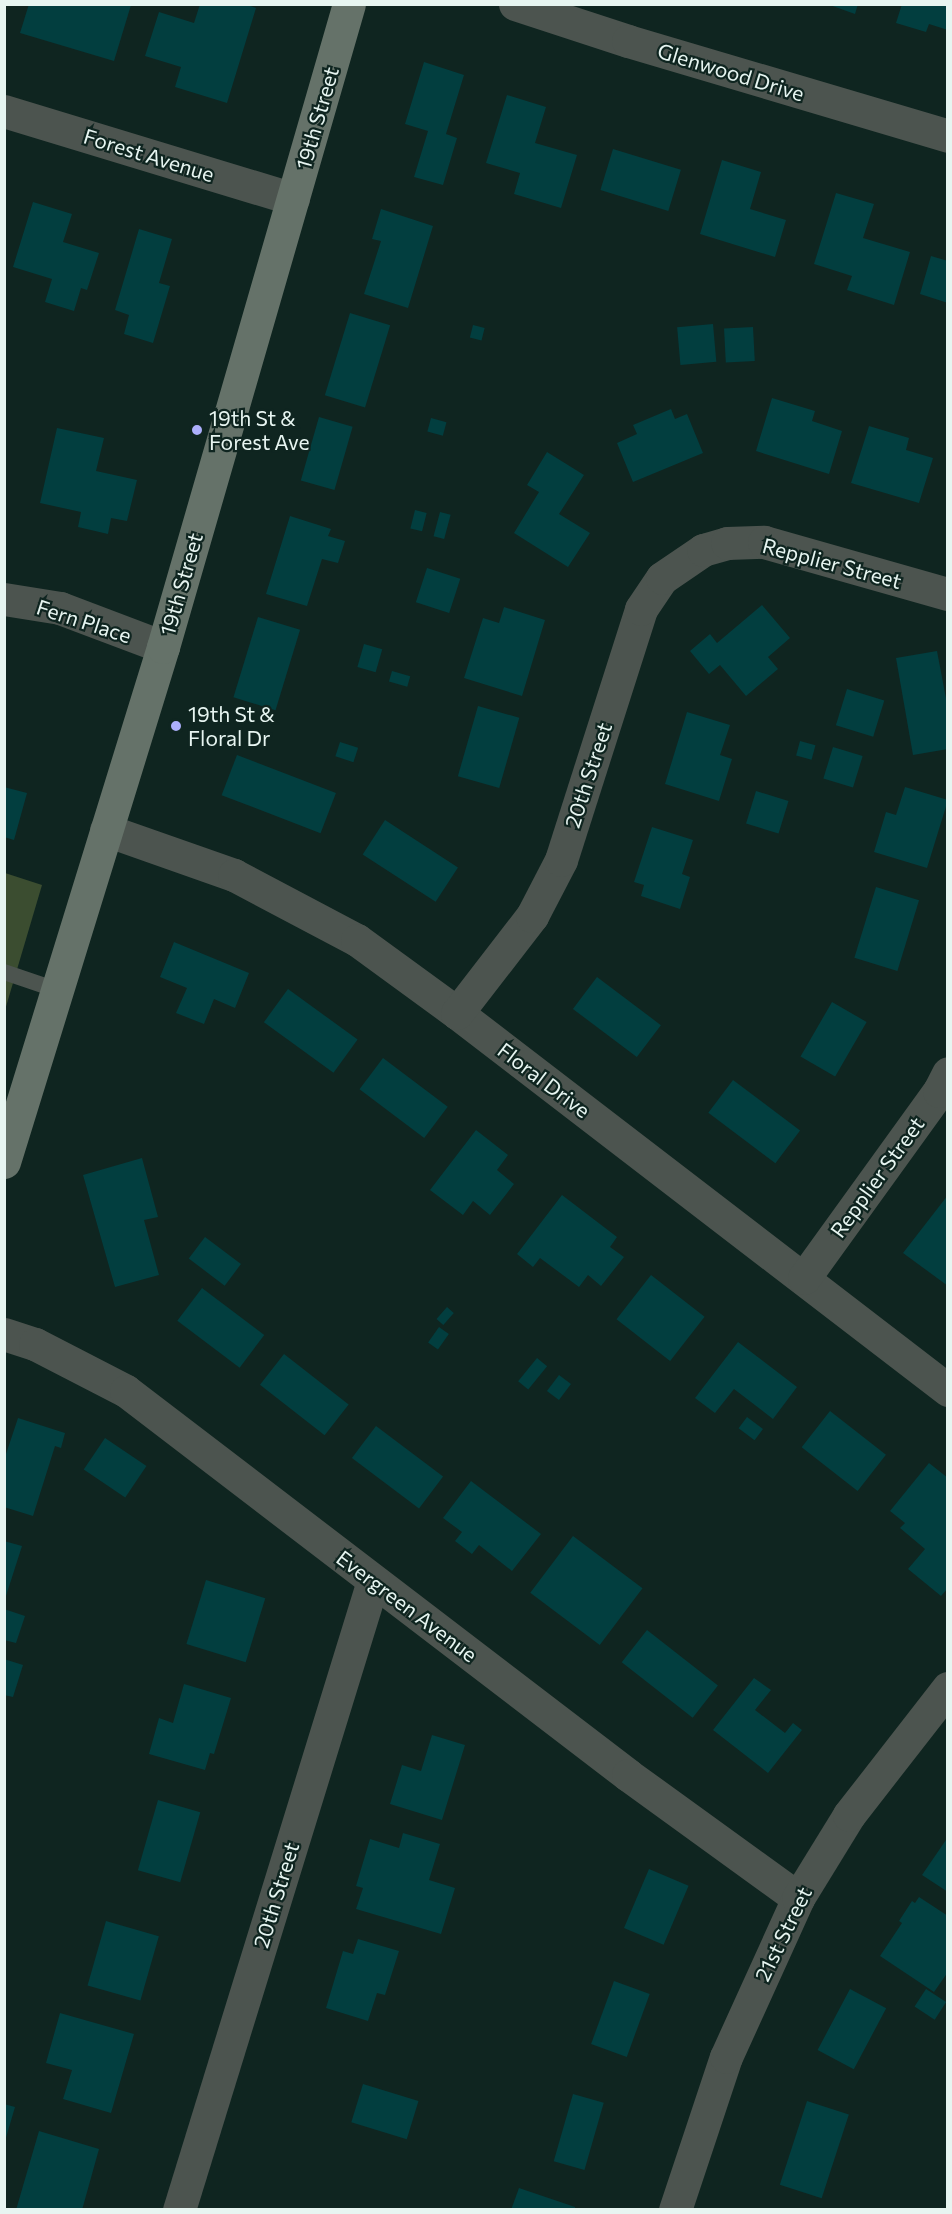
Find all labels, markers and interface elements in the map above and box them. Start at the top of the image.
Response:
street label: Glenwood Drive [655,38,807,106]
street label: 19th Street [290,64,344,172]
street label: Forest Avenue [81,123,217,187]
place label: 19th St & Forest Ave [209,405,310,455]
marker: 19th St & Forest Ave [190,423,204,437]
street label: 19th Street [154,530,208,638]
street label: Repplier Street [760,532,904,594]
street label: Fern Place [33,594,135,648]
place label: 19th St & Floral Dr [188,701,275,751]
marker: 19th St & Floral Dr [169,719,183,733]
street label: 20th Street [559,719,617,831]
street label: Floral Drive [493,1037,595,1123]
street label: Repplier Street [825,1112,929,1242]
street label: Evergreen Avenue [332,1545,482,1667]
street label: 20th Street [248,1839,304,1951]
street label: 21st Street [749,1883,817,1985]

